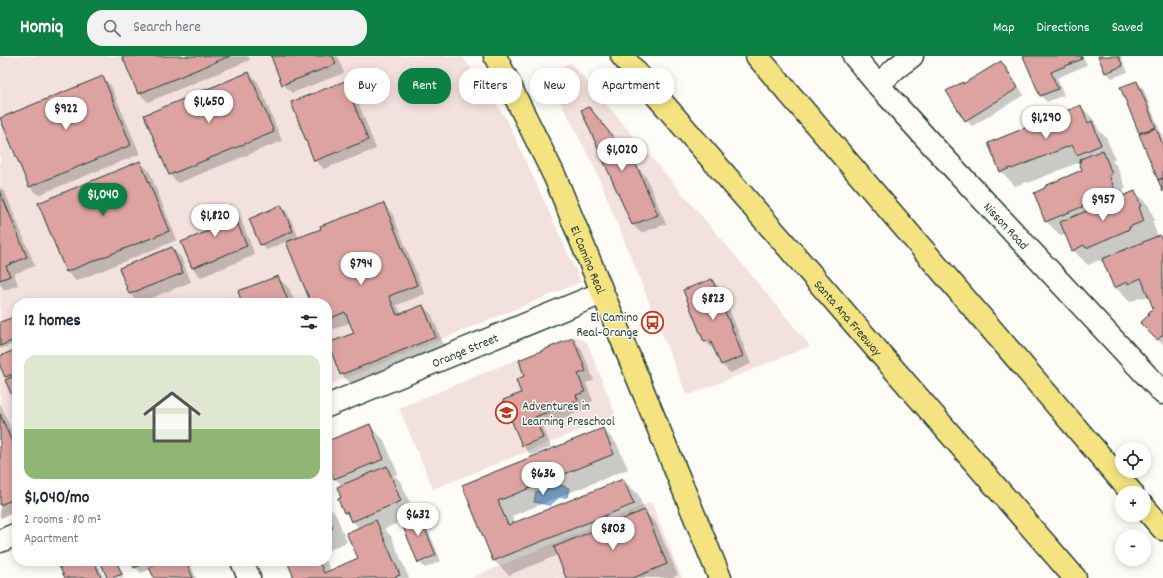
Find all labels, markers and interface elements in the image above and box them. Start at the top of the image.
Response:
search box [87,10,367,46]
text: Homiq [20,15,63,42]
icon: search [101,17,123,39]
text: Search here [133,17,201,39]
text: Map [993,18,1015,38]
text: Directions [1037,18,1090,38]
text: Saved [1112,18,1143,38]
chip: Buy [344,68,390,104]
chip: Rent [398,68,451,104]
chip: Filters [459,68,522,104]
chip: New [530,68,580,104]
chip: Apartment [588,68,674,104]
pin: $1,650 [176,90,242,124]
text: $1,650 [193,93,225,112]
pin: $922 [42,97,90,131]
text: $922 [54,100,78,119]
pin: $1,290 [1013,106,1079,140]
text: $1,290 [1031,109,1061,128]
pin: $1,020 [589,138,655,172]
text: $1,020 [606,141,638,160]
pin: $1,040 [70,183,136,217]
text: $1,040 [87,186,119,205]
pin: $957 [1079,188,1127,222]
text: $957 [1091,191,1115,210]
street label: Nisson Road [978,199,1032,255]
pin: $1,820 [182,204,248,238]
text: $1,820 [200,207,230,226]
street label: El Camino Real [564,223,609,297]
pin: $794 [337,252,385,286]
text: $794 [350,255,372,274]
street label: Santa Ana Freeway [808,277,886,362]
pin: $823 [689,287,737,321]
text: $823 [701,290,725,309]
place label: El Camino Real-Orange [577,309,638,343]
text: 12 homes [24,310,81,334]
bus stop icon: El Camino Real-Orange [640,310,666,336]
icon: filters [298,311,320,333]
street label: Orange Street [430,329,502,374]
icon: home [136,381,208,453]
place label: Adventures in Learning Preschool [522,398,615,432]
school or university icon: Adventures in Learning Preschool [494,399,520,425]
map controls [1115,442,1151,566]
button: locate [1115,442,1151,478]
pin: $636 [519,462,567,496]
text: $636 [530,465,556,484]
button: + [1115,486,1151,522]
text: $1,040/mo [24,487,89,511]
pin: $632 [394,503,442,537]
text: $632 [406,506,430,525]
text: 2 rooms · 80 m² [24,511,101,530]
pin: $803 [589,517,637,551]
text: $803 [601,520,625,539]
text: Apartment [24,530,78,549]
button: − [1115,530,1151,566]

